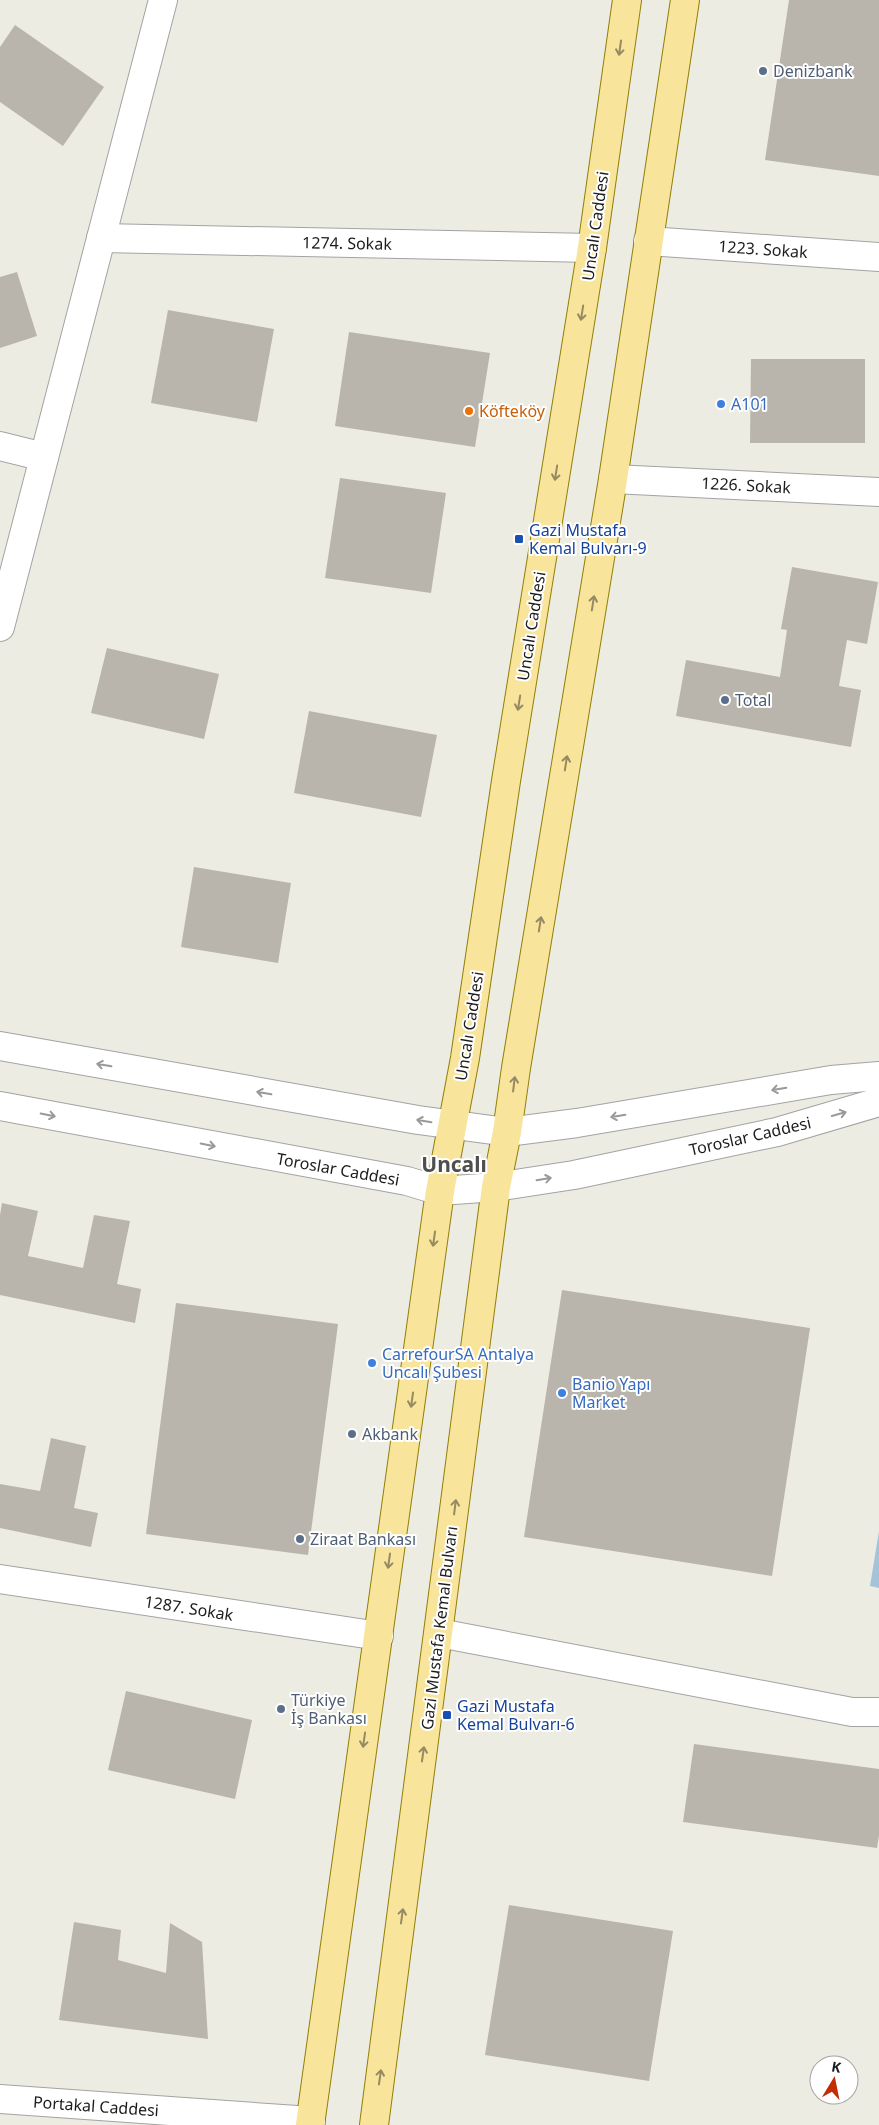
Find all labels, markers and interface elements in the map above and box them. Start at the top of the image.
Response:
one-way arrow [615,40,625,56]
place label: Denizbank [773,60,853,82]
marker: Denizbank [757,65,769,77]
street label: Uncalı Caddesi [576,170,614,282]
street label: 1274. Sokak [302,231,392,255]
street label: 1223. Sokak [718,235,809,263]
one-way arrow [576,305,586,321]
place label: A101 [731,393,769,415]
marker: A101 [715,398,727,410]
place label: Köfteköy [479,400,546,422]
marker: Köfteköy [463,405,475,417]
one-way arrow [550,465,560,481]
street label: 1226. Sokak [701,472,792,498]
place label: Gazi Mustafa Kemal Bulvarı-9 [529,519,647,559]
marker: Gazi Mustafa Kemal Bulvarı-9 [513,533,525,545]
street label: Uncalı Caddesi [512,570,550,682]
one-way arrow [588,595,598,611]
place label: Total [735,689,771,711]
marker: Total [719,694,731,706]
one-way arrow [513,695,523,711]
one-way arrow [562,756,572,772]
one-way arrow [535,916,545,932]
street label: Uncalı Caddesi [450,970,488,1082]
one-way arrow [97,1059,113,1069]
one-way arrow [509,1076,519,1092]
one-way arrow [771,1084,787,1094]
one-way arrow [257,1088,273,1098]
one-way arrow [831,1108,847,1118]
one-way arrow [40,1110,56,1120]
one-way arrow [611,1111,627,1121]
street label: Toroslar Caddesi [687,1111,813,1161]
one-way arrow [417,1116,433,1126]
one-way arrow [199,1140,215,1150]
street label: Toroslar Caddesi [275,1147,401,1191]
district label: Uncalı [421,1150,487,1178]
one-way arrow [536,1174,552,1184]
one-way arrow [429,1231,439,1247]
place label: CarrefourSA Antalya Uncalı Şubesi [382,1343,534,1383]
marker: CarrefourSA Antalya Uncalı Şubesi [366,1357,378,1369]
place label: Banio Yapı Market [572,1373,650,1413]
marker: Banio Yapı Market [556,1387,568,1399]
one-way arrow [406,1392,416,1408]
place label: Akbank [362,1423,418,1445]
marker: Akbank [346,1428,358,1440]
one-way arrow [450,1499,460,1515]
street label: Gazi Mustafa Kemal Bulvarı [416,1525,462,1731]
place label: Ziraat Bankası [310,1528,416,1550]
marker: Ziraat Bankası [294,1533,306,1545]
one-way arrow [384,1553,394,1569]
street label: 1287. Sokak [143,1590,235,1626]
place label: Türkiye İş Bankası [291,1689,367,1729]
place label: Gazi Mustafa Kemal Bulvarı-6 [457,1695,575,1735]
marker: Türkiye İş Bankası [275,1703,287,1715]
marker: Gazi Mustafa Kemal Bulvarı-6 [441,1709,453,1721]
one-way arrow [359,1731,369,1747]
one-way arrow [418,1747,428,1763]
one-way arrow [397,1908,407,1924]
north arrow [809,2055,859,2105]
text: K [830,2057,843,2077]
one-way arrow [376,2069,386,2085]
street label: Portakal Caddesi [32,2091,160,2121]

